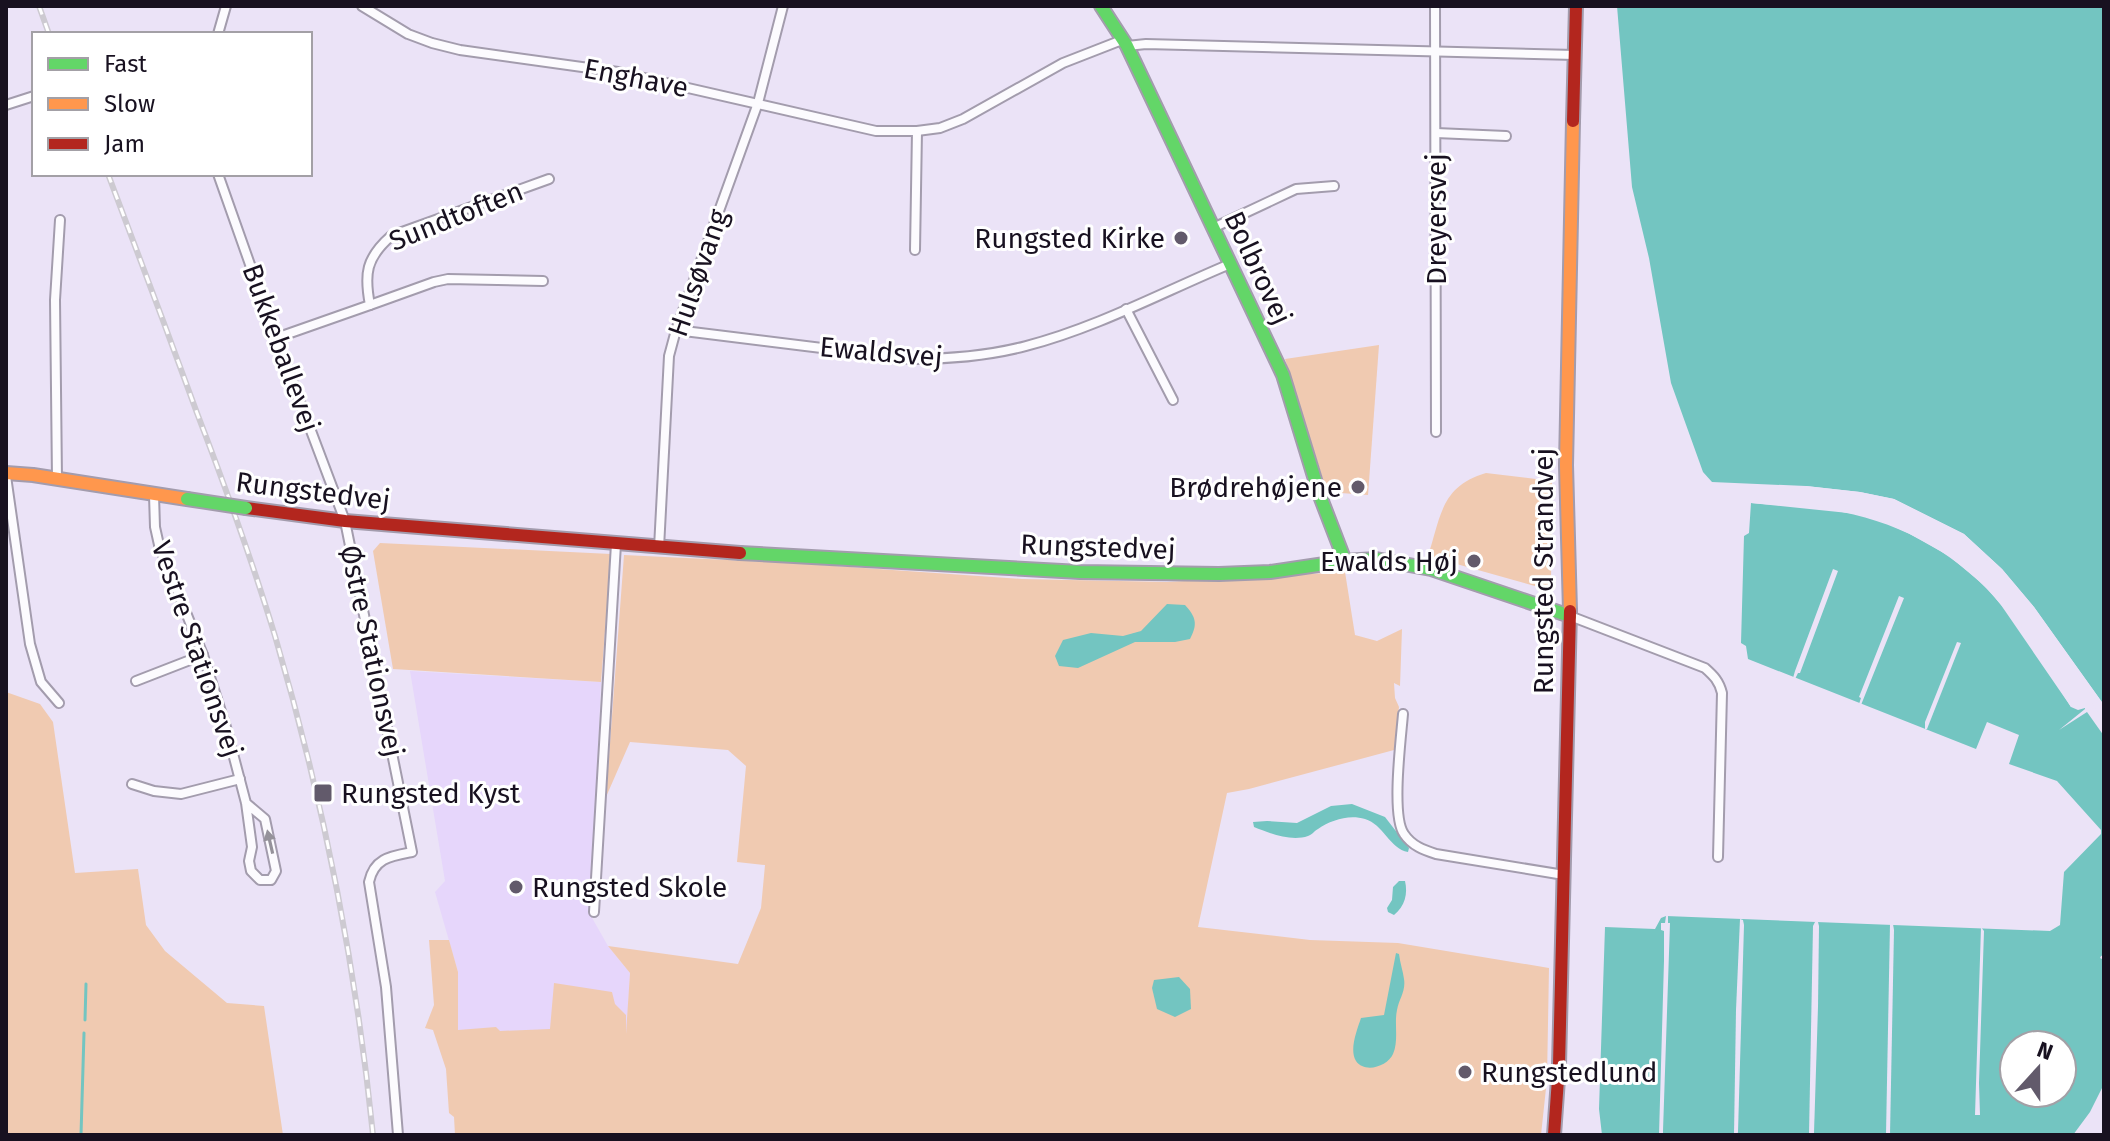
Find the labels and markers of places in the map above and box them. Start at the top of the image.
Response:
place label: Rungsted Kirke [974,222,1165,255]
marker: Rungsted Kirke [1172,229,1190,247]
place label: Brødrehøjene [1169,471,1342,504]
marker: Brødrehøjene [1349,478,1367,496]
place label: Ewalds Høj [1320,545,1458,578]
marker: Ewalds Høj [1465,552,1483,570]
place label: Rungsted Kyst [341,777,521,810]
marker: Rungsted Kyst [312,782,334,804]
place label: Rungsted Skole [532,871,727,904]
marker: Rungsted Skole [507,878,525,896]
place label: Rungstedlund [1481,1056,1657,1089]
marker: Rungstedlund [1456,1063,1474,1081]

